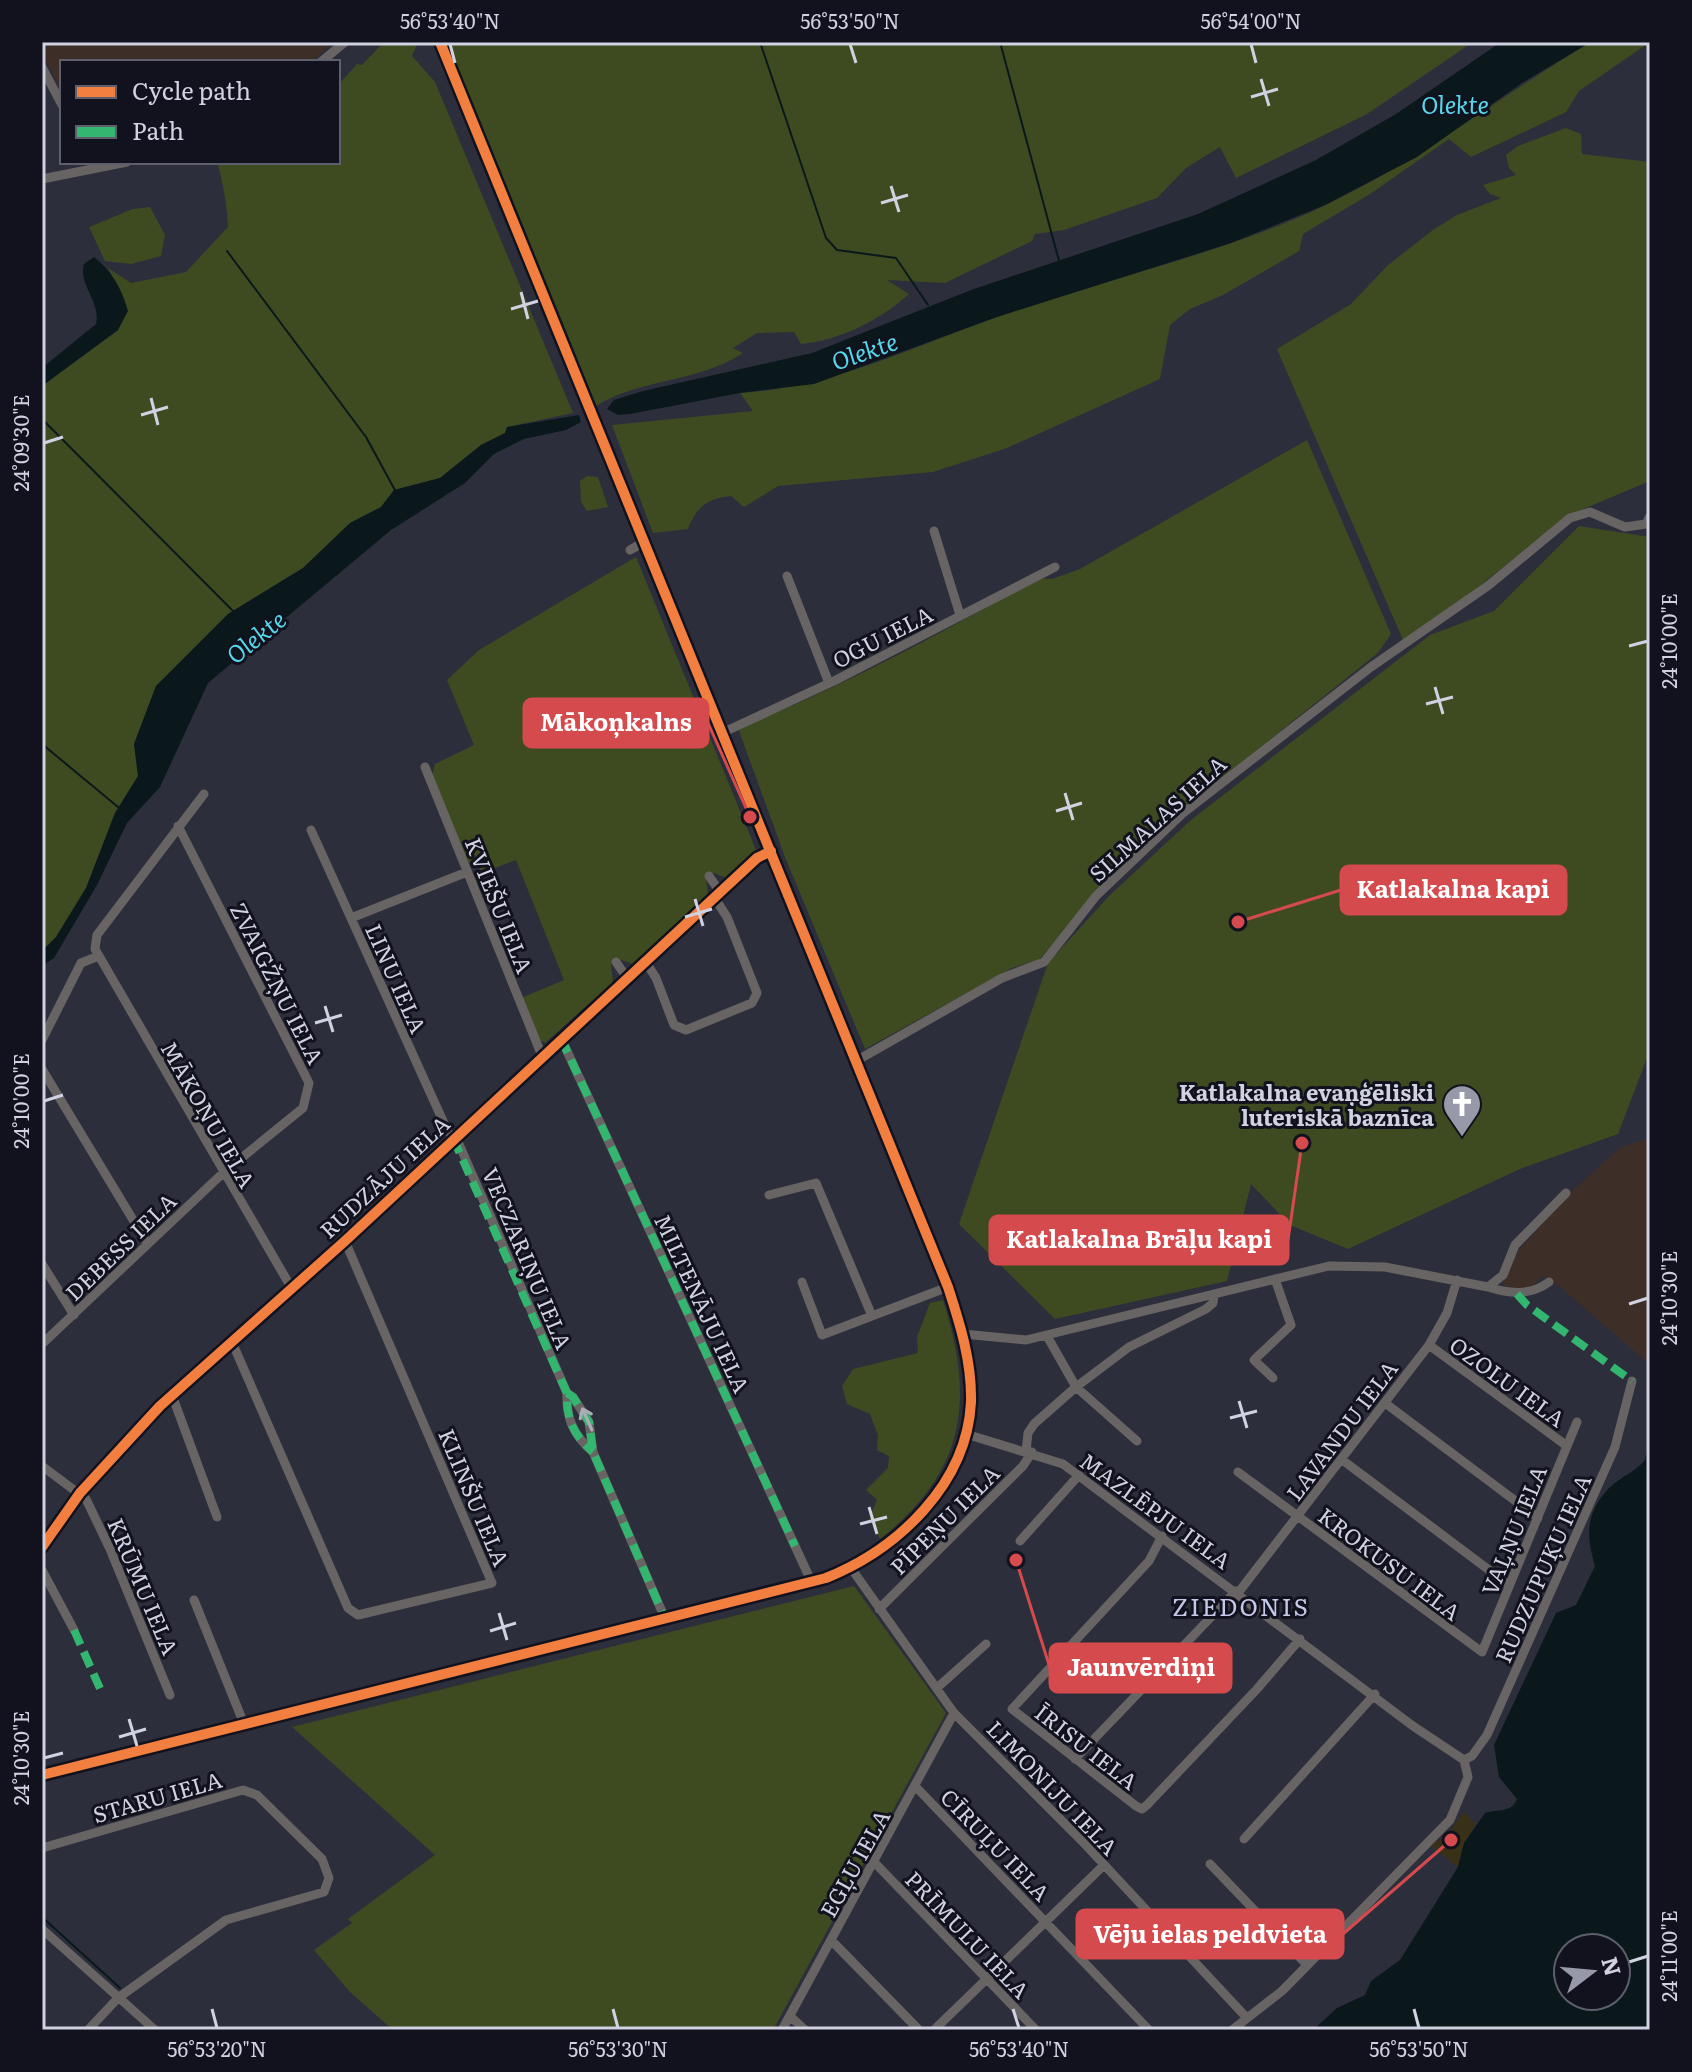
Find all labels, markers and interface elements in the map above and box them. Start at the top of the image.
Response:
text: 56°53'40"N [400,5,500,35]
text: 56°53'50"N [800,5,900,35]
text: 56°54'00"N [1201,5,1301,35]
legend [60,60,340,164]
text: Cycle path [132,72,251,107]
water label: Olekte [1421,86,1489,121]
text: Path [132,112,184,147]
water label: Olekte [826,322,902,378]
text: 24°09'30"E [5,395,35,491]
text: 24°10'00"E [1653,593,1683,689]
street label: OGU IELA [826,597,938,675]
water label: Olekte [218,601,292,671]
callout: Mākoņkalns [524,699,708,747]
text: Mākoņkalns [540,703,692,739]
street label: SILMALAS IELA [1081,747,1233,889]
street label: KVIEŠU IELA [458,832,542,978]
callout: Katlakalna kapi [1341,866,1566,914]
text: Katlakalna kapi [1356,870,1550,905]
street label: ZVAIGŽŅU IELA [223,896,333,1070]
street label: LINU IELA [358,918,436,1038]
street label: MĀKOŅU IELA [154,1035,264,1193]
text: 24°10'00"E [5,1053,35,1149]
place label: Katlakalna evaņģēliski luteriskā baznīca [1179,1075,1434,1133]
church icon: Katlakalna evaņģēliski luteriskā baznīca [1441,1083,1483,1138]
street label: RUDZĀJU IELA [312,1107,456,1245]
street label: VECZARIŅU IELA [475,1162,581,1354]
street label: DEBESS IELA [57,1184,183,1308]
street label: MILTENĀJU IELA [647,1208,759,1398]
callout: Katlakalna Brāļu kapi [990,1216,1288,1264]
text: Katlakalna Brāļu kapi [1006,1220,1272,1256]
text: 24°10'30"E [1653,1251,1683,1345]
street label: OZOLU IELA [1443,1328,1573,1434]
street label: LAVANDU IELA [1277,1353,1405,1507]
one-way arrow [578,1408,593,1432]
street label: KLINŠU IELA [431,1423,519,1571]
street label: MAZLĒPJU IELA [1074,1444,1238,1576]
street label: PĪPEŅU IELA [882,1457,1006,1581]
street label: VAĻŅU IELA [1472,1460,1554,1600]
street label: RUDZUPUĶU IELA [1486,1468,1598,1668]
street label: KROKUSU IELA [1312,1498,1468,1628]
street label: KRŪMU IELA [100,1512,188,1660]
district label: ZIEDONIS [1172,1588,1310,1623]
callout: Jaunvērdiņi [1050,1644,1231,1692]
text: Jaunvērdiņi [1067,1648,1216,1684]
street label: ĪRISU IELA [1029,1695,1145,1797]
text: 24°10'30"E [5,1711,35,1805]
street label: LIMONIJU IELA [980,1712,1126,1862]
street label: STARU IELA [89,1762,225,1830]
street label: CĪRUĻU IELA [934,1780,1058,1908]
street label: EGĻU IELA [811,1803,897,1923]
street label: PRĪMULU IELA [898,1863,1038,2005]
callout: Vēju ielas peldvieta [1077,1910,1343,1958]
text: 24°11'00"E [1653,1910,1683,2002]
text: Vēju ielas peldvieta [1093,1915,1327,1950]
north arrow [1552,1932,1632,2012]
text: N [1594,1953,1631,1979]
text: 56°53'20"N [167,2033,267,2063]
text: 56°53'30"N [568,2033,668,2063]
text: 56°53'40"N [969,2033,1069,2063]
text: 56°53'50"N [1369,2033,1469,2063]

